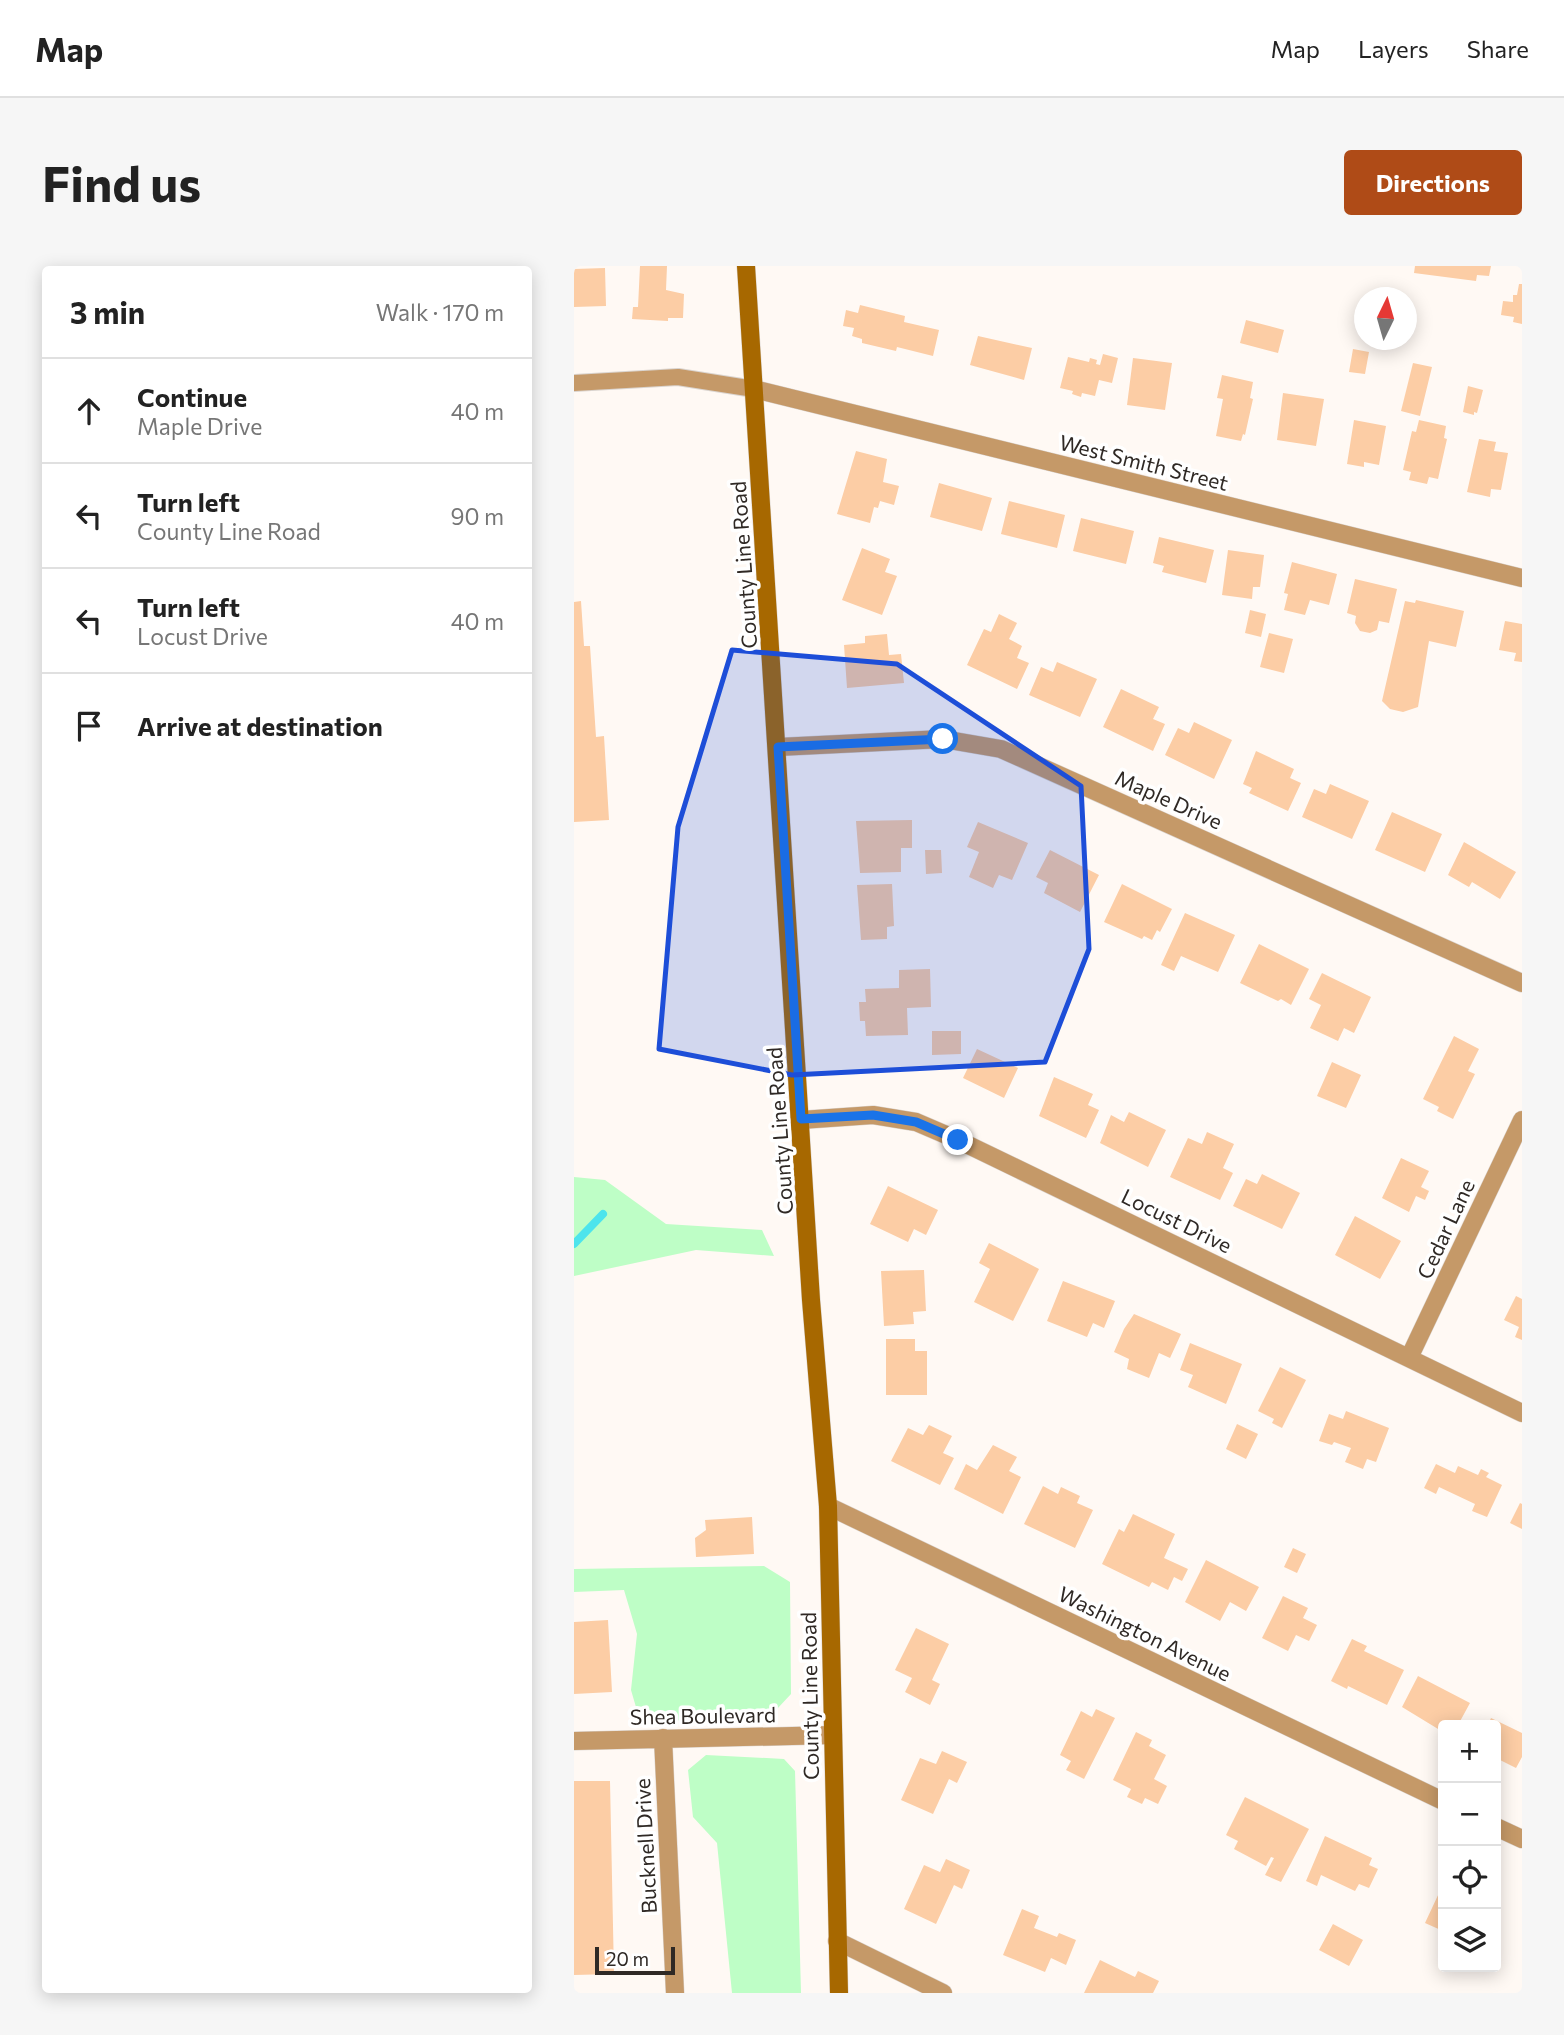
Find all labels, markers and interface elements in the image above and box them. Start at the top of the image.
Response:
text: Map [35,28,103,69]
text: Map [1271,34,1320,63]
text: Layers [1358,34,1429,63]
text: Share [1467,34,1529,63]
button: Directions [1344,150,1522,215]
text: Find us [42,152,201,212]
north arrow [1354,287,1417,350]
text: 3 min [70,293,145,330]
text: Walk · 170 m [376,298,504,326]
text: Continue [137,381,247,412]
icon: ahead [70,392,108,430]
text: 40 m [451,397,504,425]
text: Maple Drive [137,412,262,440]
street label: West Smith Street [1057,429,1231,495]
street label: County Line Road [725,480,761,650]
text: Turn left [137,486,240,517]
icon: left [70,497,108,535]
text: 90 m [451,502,504,530]
text: County Line Road [137,517,321,545]
text: Turn left [137,591,240,622]
icon: left [70,602,108,640]
text: 40 m [451,607,504,635]
text: Locust Drive [137,622,268,650]
icon: arrive [70,707,108,745]
text: Arrive at destination [137,710,383,741]
route start [927,723,958,754]
street label: Maple Drive [1112,764,1226,834]
street label: County Line Road [761,1046,797,1216]
route end [942,1124,973,1155]
street label: Cedar Lane [1411,1175,1479,1283]
street label: Locust Drive [1118,1183,1236,1257]
street label: Washington Avenue [1055,1580,1235,1686]
street label: County Line Road [795,1612,823,1780]
street label: Shea Boulevard [630,1701,776,1729]
map controls [1438,1720,1501,1972]
button: + [1438,1720,1501,1783]
street label: Bucknell Drive [629,1778,661,1914]
button: − [1438,1783,1501,1846]
button: locate [1438,1846,1501,1909]
button: layers [1438,1909,1501,1972]
scale bar [595,1944,676,1976]
text: 20 m [606,1947,649,1970]

